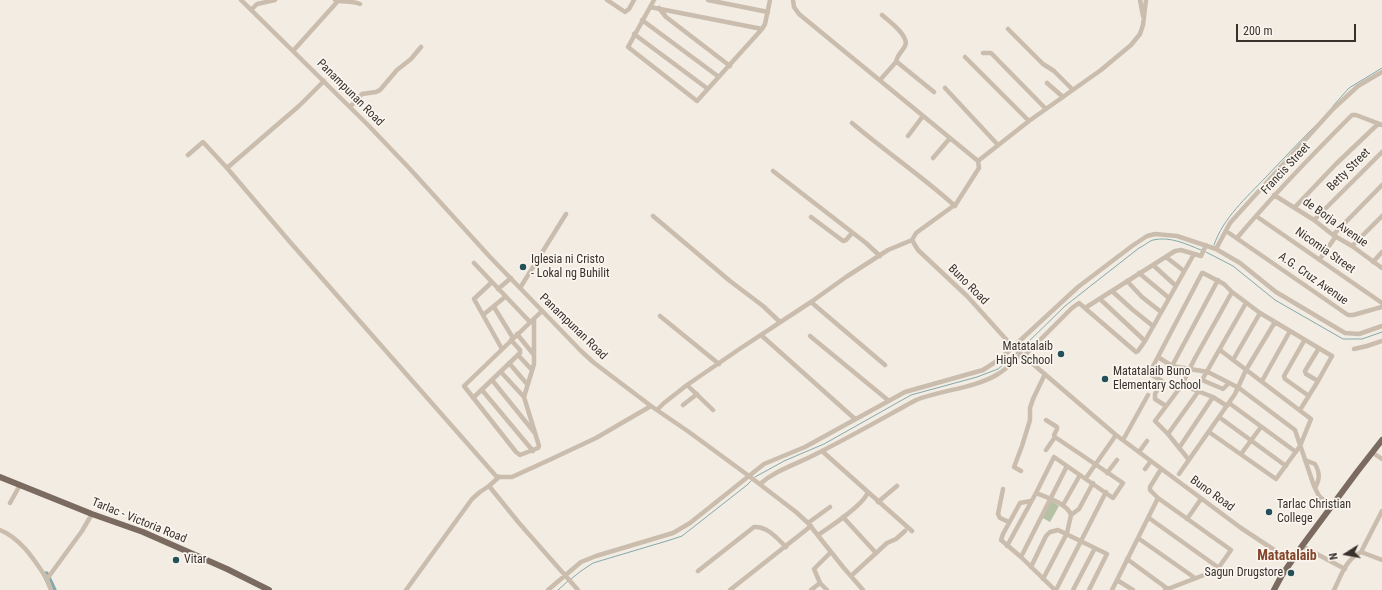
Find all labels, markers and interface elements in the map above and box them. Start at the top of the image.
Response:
scale bar [1238,16,1358,42]
text: 200 m [1243,24,1273,38]
street label: Panampunan Road [313,56,387,130]
street label: Francis Street [1258,140,1314,198]
street label: Betty Street [1324,145,1374,195]
street label: de Borja Avenue [1300,195,1370,251]
street label: Nicomia Street [1292,225,1358,277]
street label: A.G. Cruz Avenue [1275,250,1351,308]
place label: Iglesia ni Cristo - Lokal ng Buhilit [531,253,610,281]
marker: Iglesia ni Cristo - Lokal ng Buhilit [518,262,528,272]
street label: Buno Road [945,262,991,308]
street label: Panampunan Road [536,291,610,363]
place label: Matatalaib High School [996,340,1053,368]
marker: Matatalaib High School [1056,349,1066,359]
place label: Matatalaib Buno Elementary School [1113,365,1201,393]
marker: Matatalaib Buno Elementary School [1100,374,1110,384]
street label: Buno Road [1187,473,1237,515]
street label: Tarlac - Victoria Road [89,495,189,547]
place label: Tarlac Christian College [1277,498,1351,526]
marker: Tarlac Christian College [1264,507,1274,517]
north arrow [1326,534,1366,574]
district label: Matatalaib [1257,548,1317,564]
text: N [1327,552,1341,561]
place label: Vitar [184,553,206,567]
marker: Vitar [171,555,181,565]
place label: Sagun Drugstore [1204,566,1283,580]
marker: Sagun Drugstore [1286,568,1296,578]

